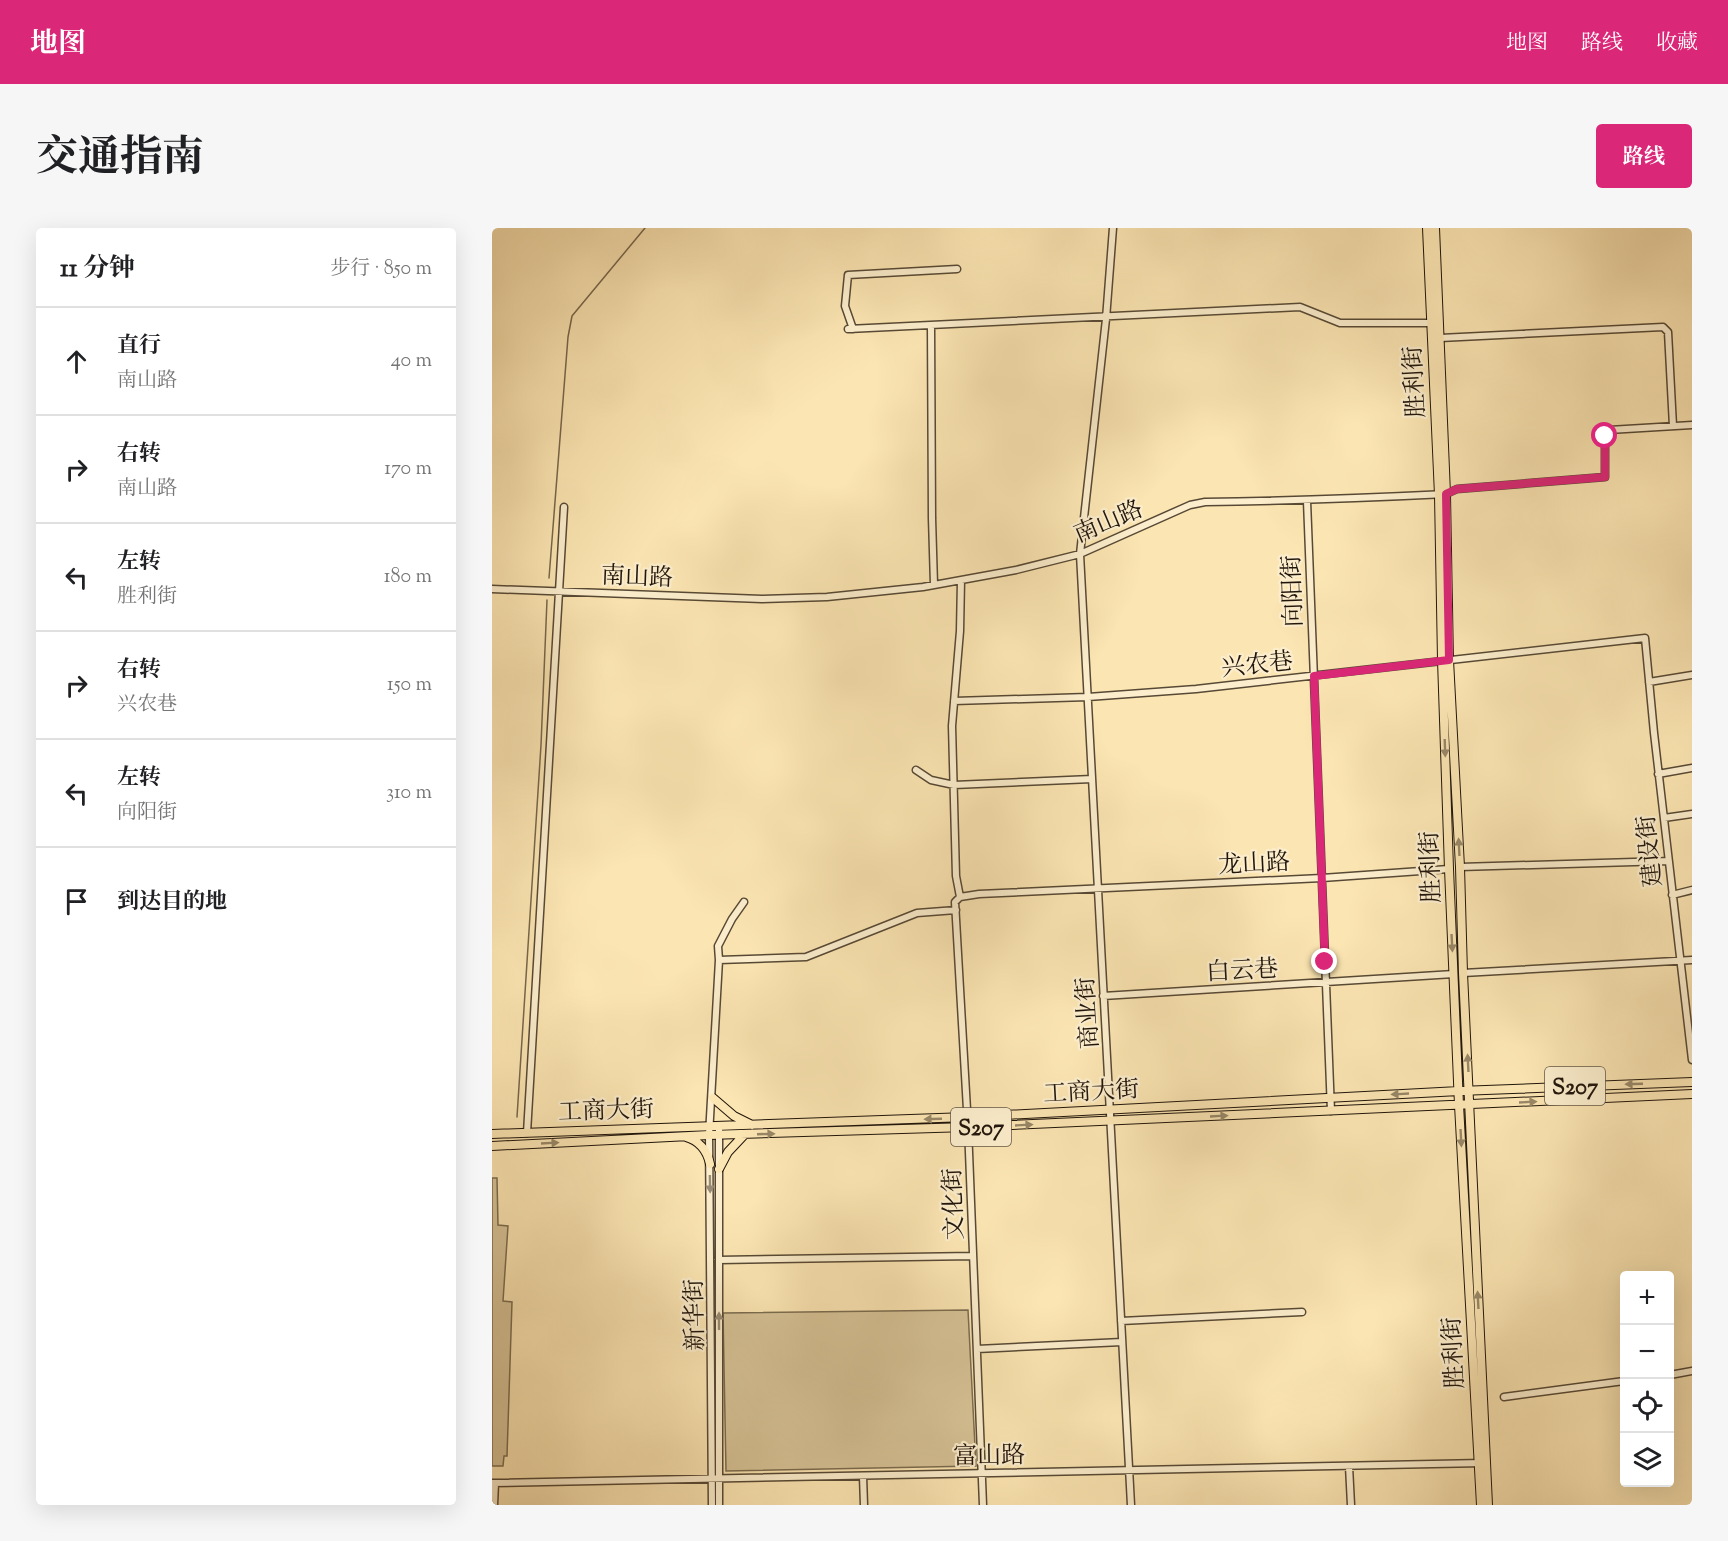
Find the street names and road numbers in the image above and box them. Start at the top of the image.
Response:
street label: 胜利街 [1397,345,1435,419]
street label: 南山路 [1069,493,1149,553]
street label: 向阳街 [1276,554,1312,628]
street label: 南山路 [600,560,674,596]
street label: 兴农巷 [1220,645,1295,687]
street label: 建设街 [1630,813,1672,888]
street label: 胜利街 [1414,830,1450,904]
street label: 龙山路 [1217,846,1291,884]
street label: 白云巷 [1205,953,1279,991]
street label: 商业街 [1070,976,1108,1050]
road number: S207 [1545,1067,1605,1105]
street label: 工商大街 [1042,1074,1140,1112]
street label: 工商大街 [558,1093,655,1131]
road number: S207 [951,1108,1011,1146]
street label: 文化街 [937,1167,973,1241]
street label: 新华街 [678,1279,714,1351]
street label: 胜利街 [1436,1316,1474,1390]
street label: 富山路 [953,1439,1025,1475]

